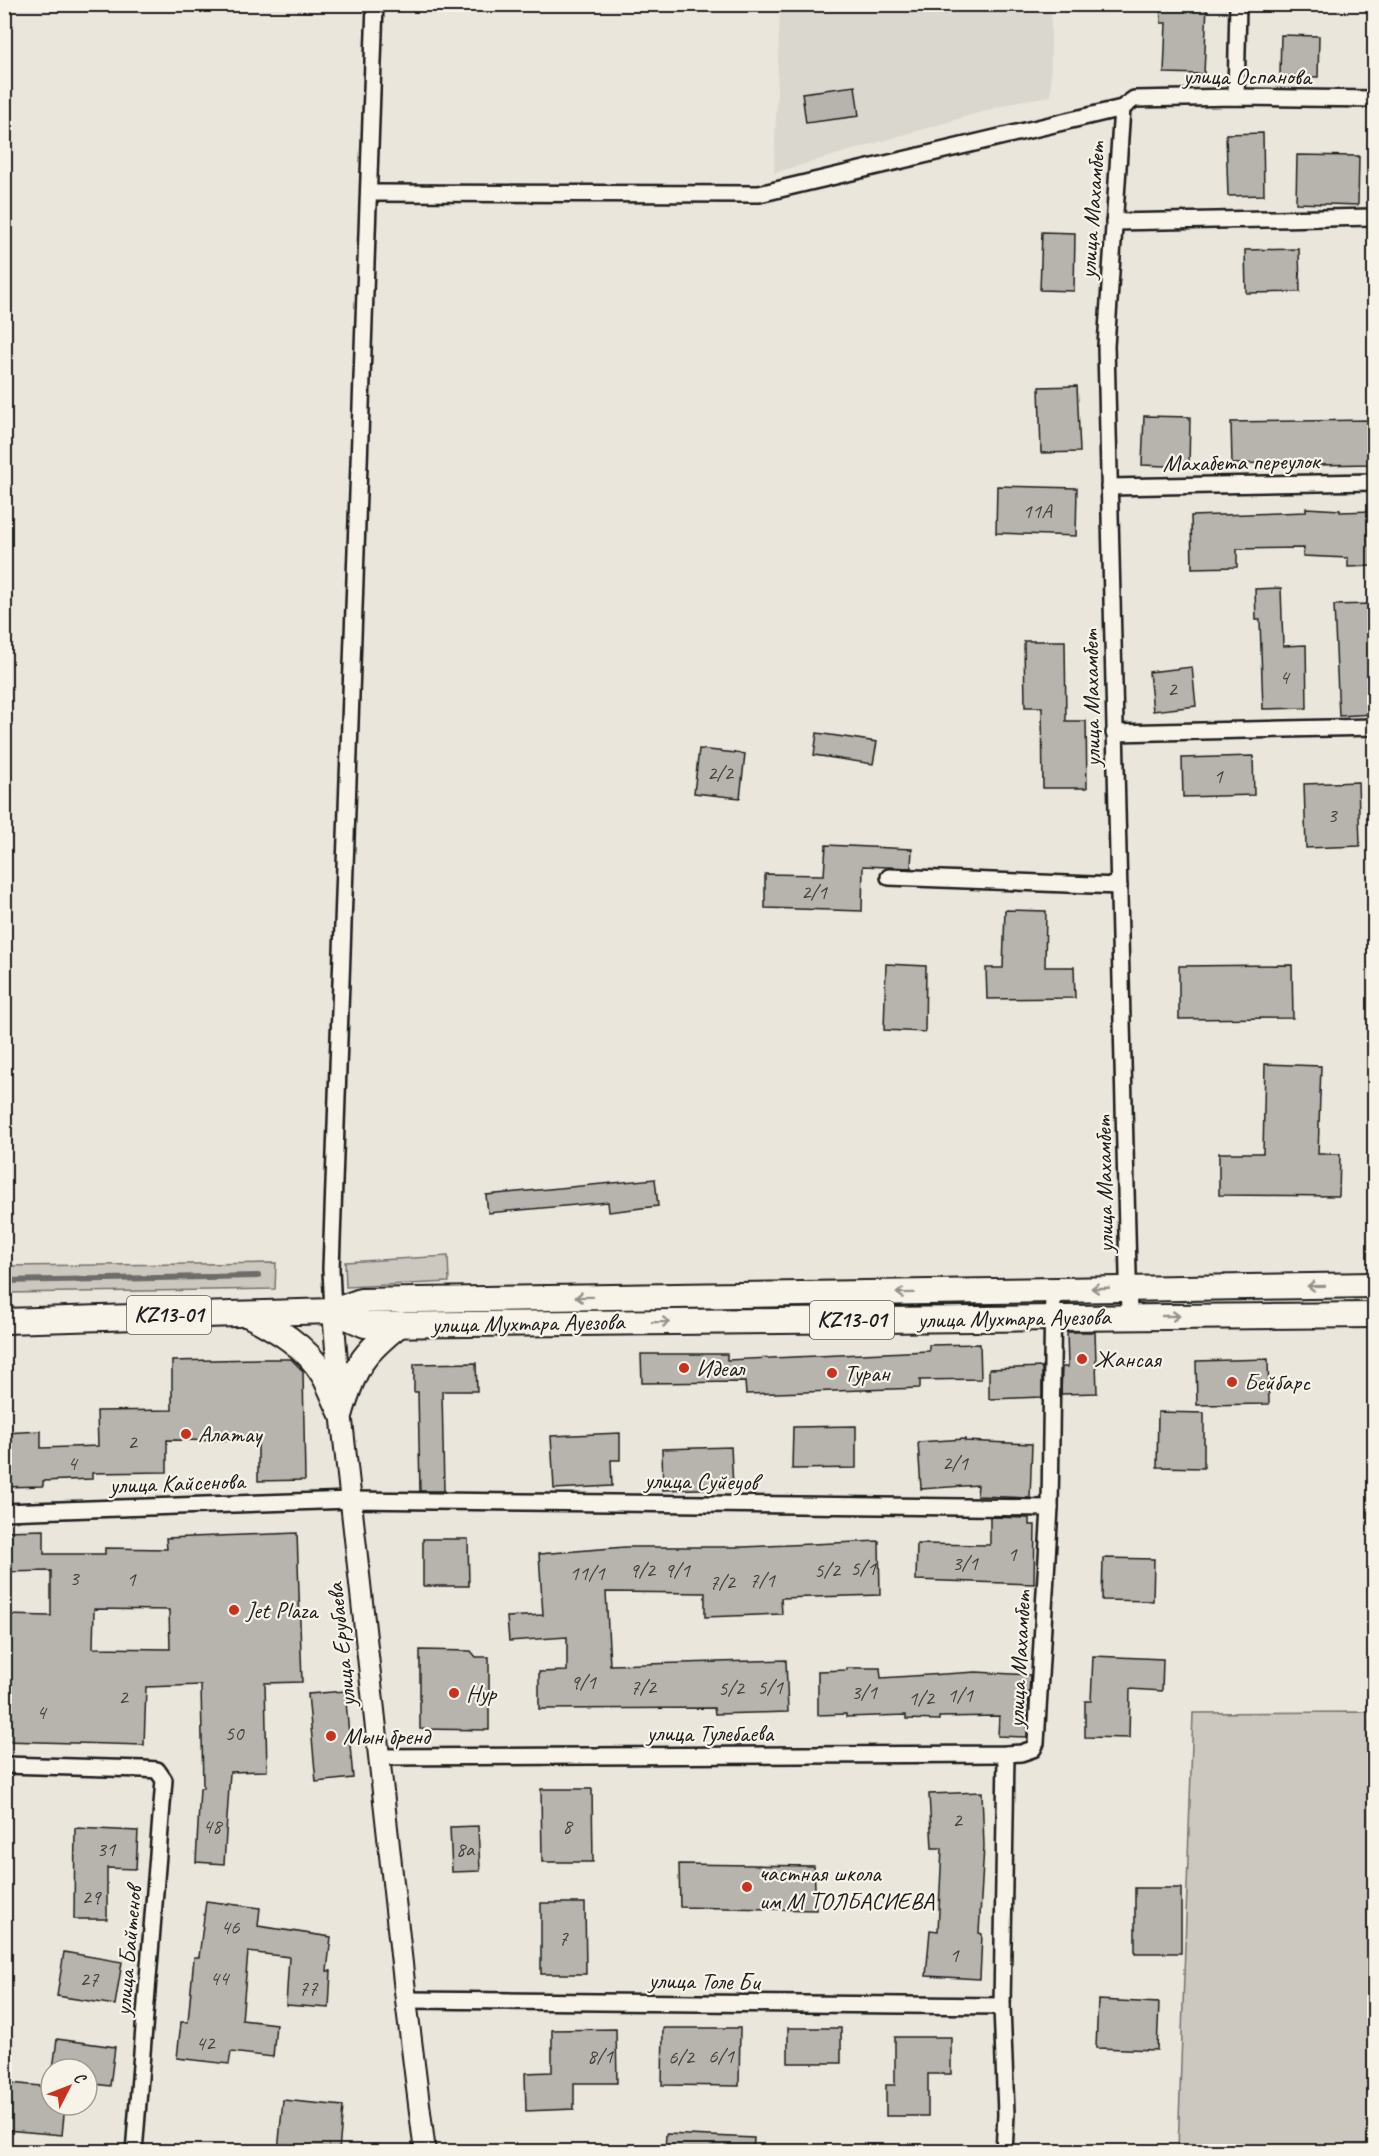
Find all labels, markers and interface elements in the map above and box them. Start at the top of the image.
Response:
street label: улица Оспанова [1181,61,1313,91]
street label: улица Махамбет [1072,140,1112,282]
street label: Махабета переулок [1162,446,1322,478]
house number: 11А [1022,498,1053,524]
street label: улица Махамбет [1075,628,1107,769]
house number: 4 [1279,664,1291,690]
house number: 2 [1167,676,1178,702]
house number: 2/2 [707,760,734,786]
house number: 1 [1213,763,1224,789]
house number: 3 [1327,802,1338,828]
house number: 2/1 [801,879,828,905]
street label: улица Махамбет [1088,1114,1120,1255]
one-way arrow [1307,1280,1327,1291]
one-way arrow [1091,1283,1111,1294]
one-way arrow [896,1287,916,1298]
one-way arrow [575,1291,595,1303]
road number: KZ13-01 [127,1296,211,1334]
road number: KZ13-01 [810,1301,894,1339]
street label: улица Мухтара Ауезова [915,1301,1112,1335]
street label: улица Мухтара Ауезова [429,1306,626,1340]
one-way arrow [1161,1310,1181,1322]
one-way arrow [651,1316,671,1327]
place label: Жансая [1094,1344,1162,1374]
marker: Жансая [1075,1352,1089,1366]
place label: Идеал [696,1353,746,1383]
place label: Туран [844,1358,891,1388]
marker: Идеал [677,1361,691,1375]
marker: Туран [825,1366,839,1380]
place label: Бейбарс [1244,1367,1311,1397]
marker: Бейбарс [1225,1375,1239,1389]
place label: Алатау [198,1419,263,1449]
marker: Алатау [179,1427,193,1441]
house number: 2 [127,1429,138,1455]
house number: 4 [67,1450,79,1476]
house number: 2/1 [942,1450,969,1476]
street label: улица Суйеуов [642,1465,764,1497]
street label: улица Кайсенова [107,1466,247,1500]
house number: 1 [1007,1541,1018,1567]
house number: 3/1 [952,1550,979,1576]
house number: 5/1 [850,1555,877,1581]
house number: 9/2 [629,1557,656,1583]
house number: 9/1 [664,1557,691,1583]
house number: 5/2 [814,1557,841,1583]
house number: 11/1 [569,1560,606,1586]
house number: 3 [69,1565,80,1591]
house number: 1 [126,1566,137,1592]
house number: 7/1 [749,1567,776,1593]
house number: 7/2 [709,1569,736,1595]
street label: улица Ерубаева [319,1580,363,1710]
street label: улица Махамбет [1000,1589,1038,1731]
place label: Jet Plaza [245,1595,319,1625]
marker: Jet Plaza [227,1603,241,1617]
house number: 9/1 [570,1669,597,1695]
house number: 7/2 [630,1674,657,1700]
house number: 5/1 [757,1674,784,1700]
house number: 5/2 [718,1675,745,1701]
place label: Нур [466,1678,497,1708]
house number: 3/1 [851,1679,878,1705]
house number: 1/1 [947,1682,974,1708]
house number: 2 [118,1684,129,1710]
house number: 1/2 [908,1685,935,1711]
marker: Нур [447,1686,461,1700]
house number: 4 [36,1699,48,1725]
street label: улица Тулебаева [645,1718,775,1748]
house number: 50 [225,1720,245,1746]
place label: Мын бренд [343,1721,432,1751]
marker: Мын бренд [324,1729,338,1743]
house number: 2 [952,1807,963,1833]
house number: 48 [203,1813,224,1839]
house number: 8 [562,1813,574,1839]
house number: 31 [97,1836,117,1862]
house number: 8а [456,1836,476,1862]
place label: частная школа им М ТОЛБАСИЕВА [759,1858,935,1916]
street label: улица Байтенов [107,1880,149,2019]
marker: частная школа им М ТОЛБАСИЕВА [740,1880,754,1894]
house number: 29 [82,1884,102,1910]
house number: 46 [221,1914,240,1940]
house number: 7 [558,1925,569,1951]
house number: 1 [949,1942,960,1968]
house number: 44 [210,1965,231,1991]
street label: улица Толе Би [646,1965,762,1997]
house number: 27 [80,1966,100,1992]
house number: 77 [299,1975,319,2001]
house number: 42 [196,2030,216,2056]
house number: 8/1 [587,2043,614,2069]
house number: 6/1 [708,2043,735,2069]
house number: 6/2 [668,2044,695,2070]
north arrow [39,2057,99,2117]
text: С [69,2068,91,2089]

